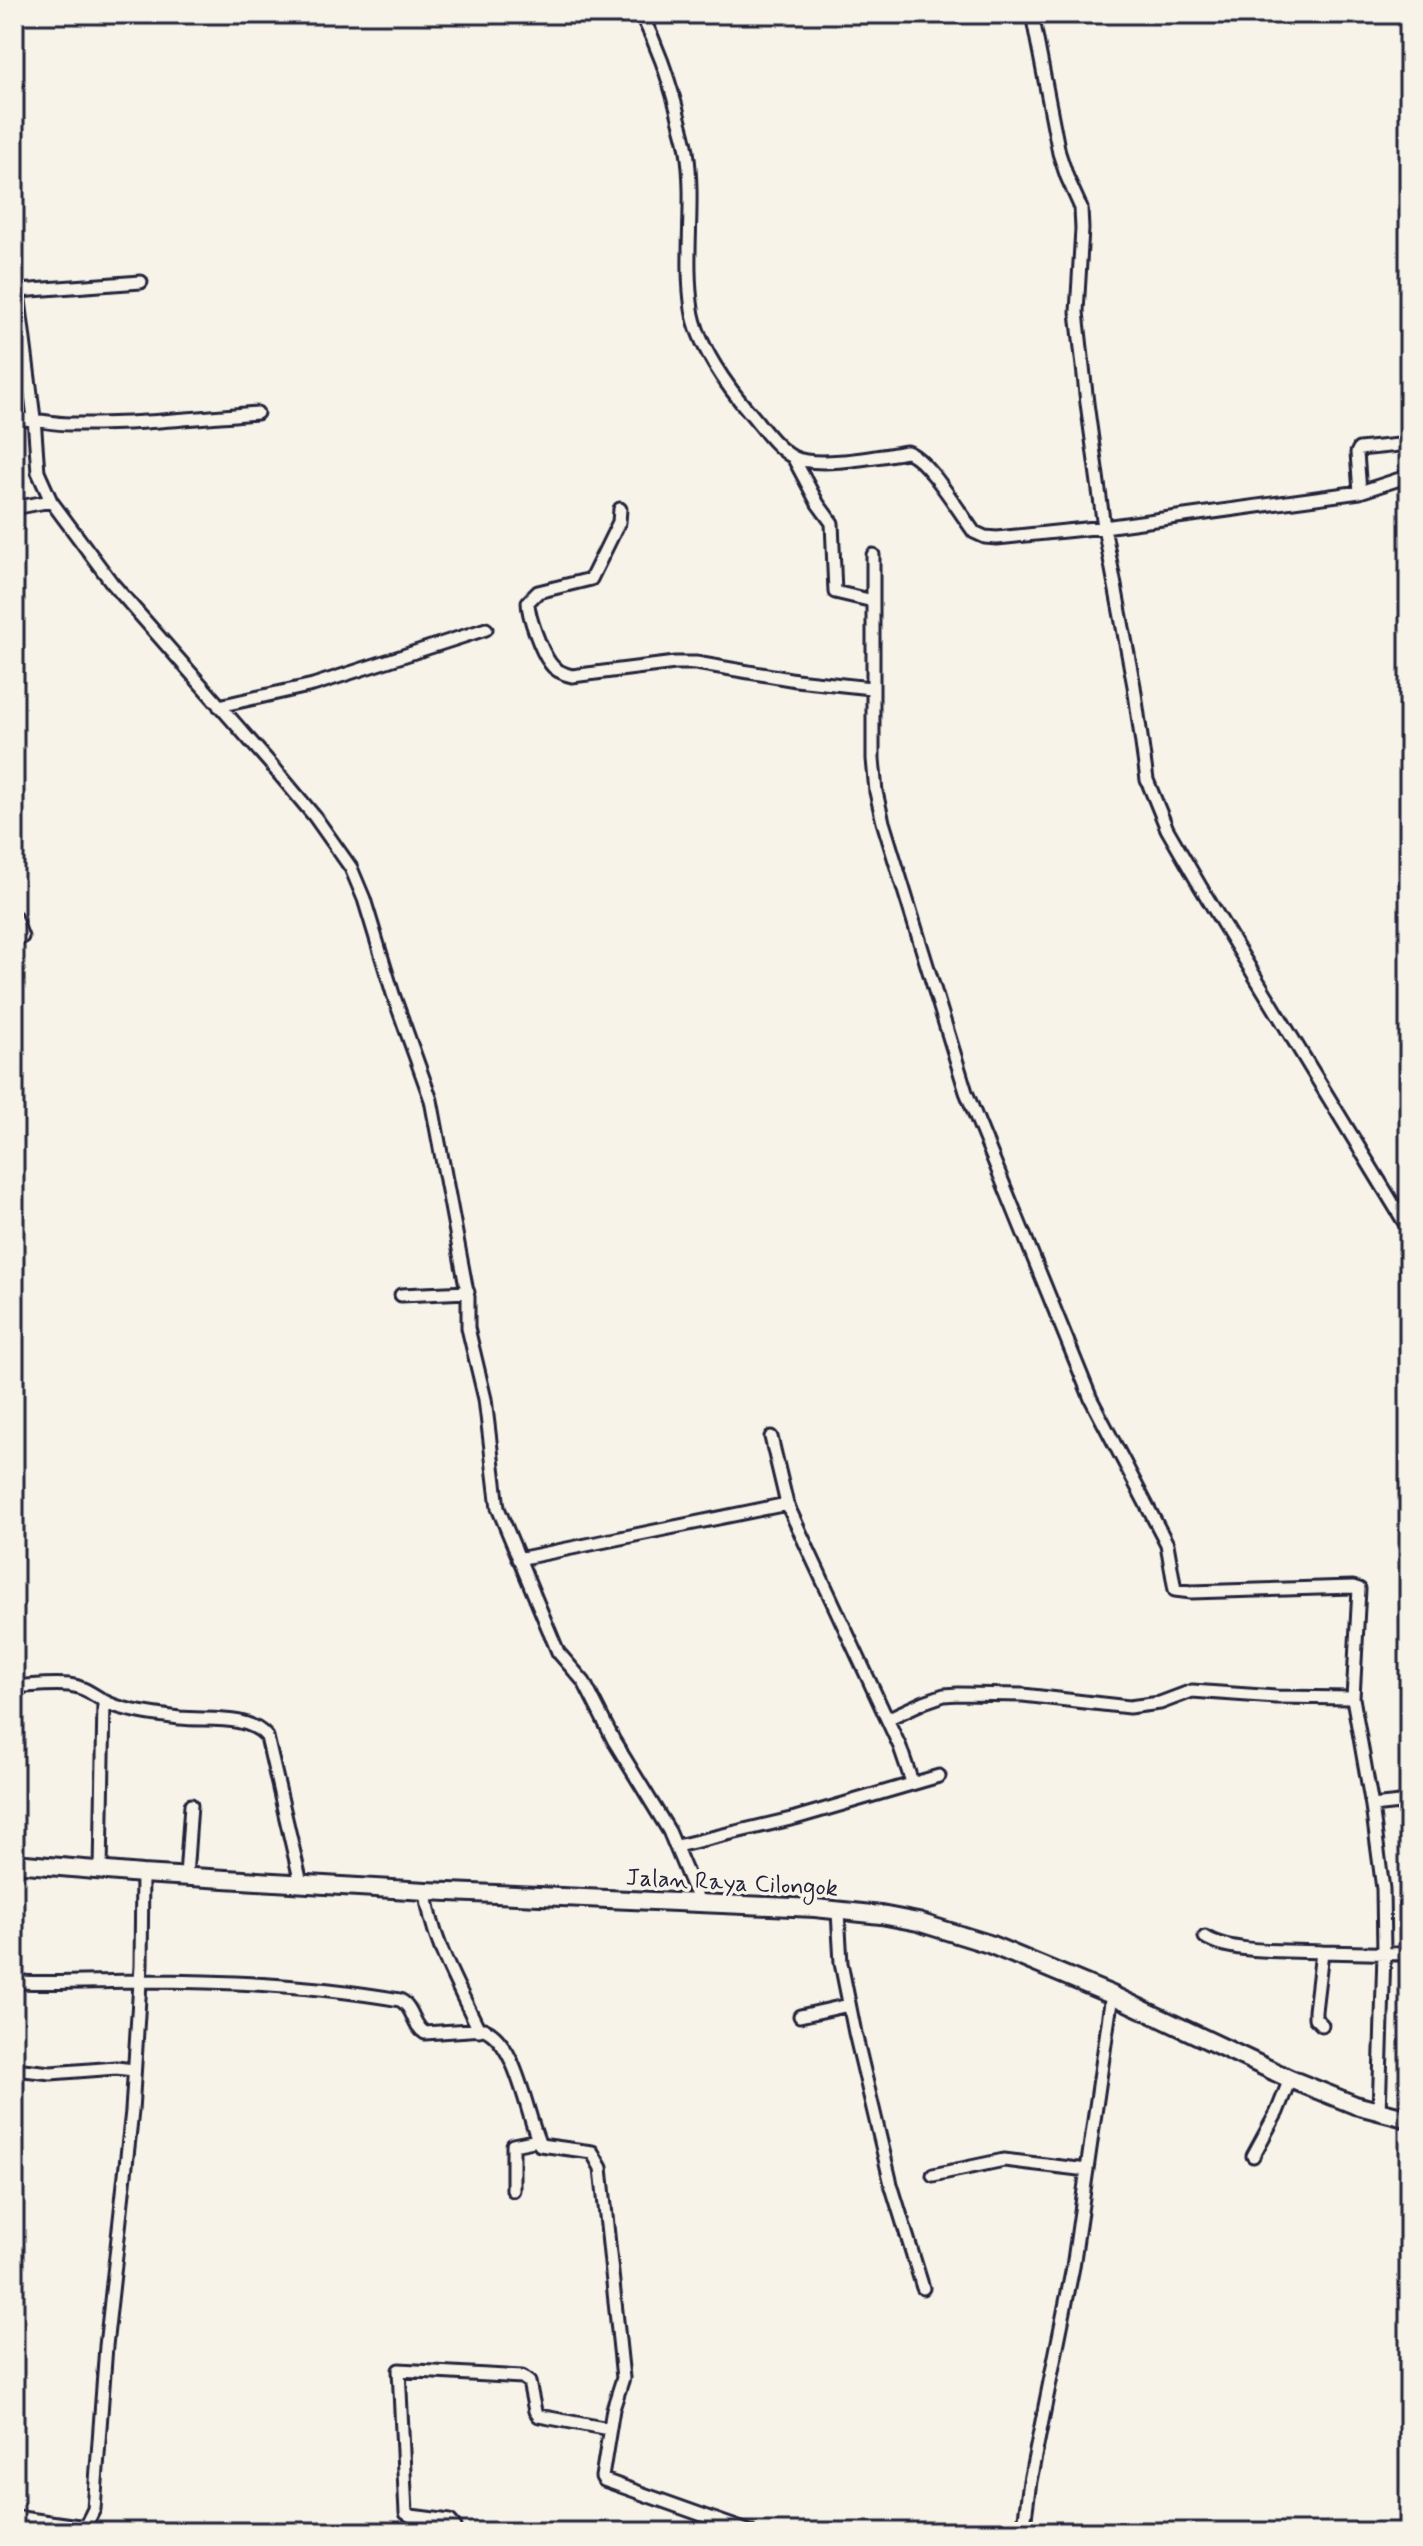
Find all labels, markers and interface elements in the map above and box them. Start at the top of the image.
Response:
street label: Jalan Raya Cilongok [625,1862,839,1907]

